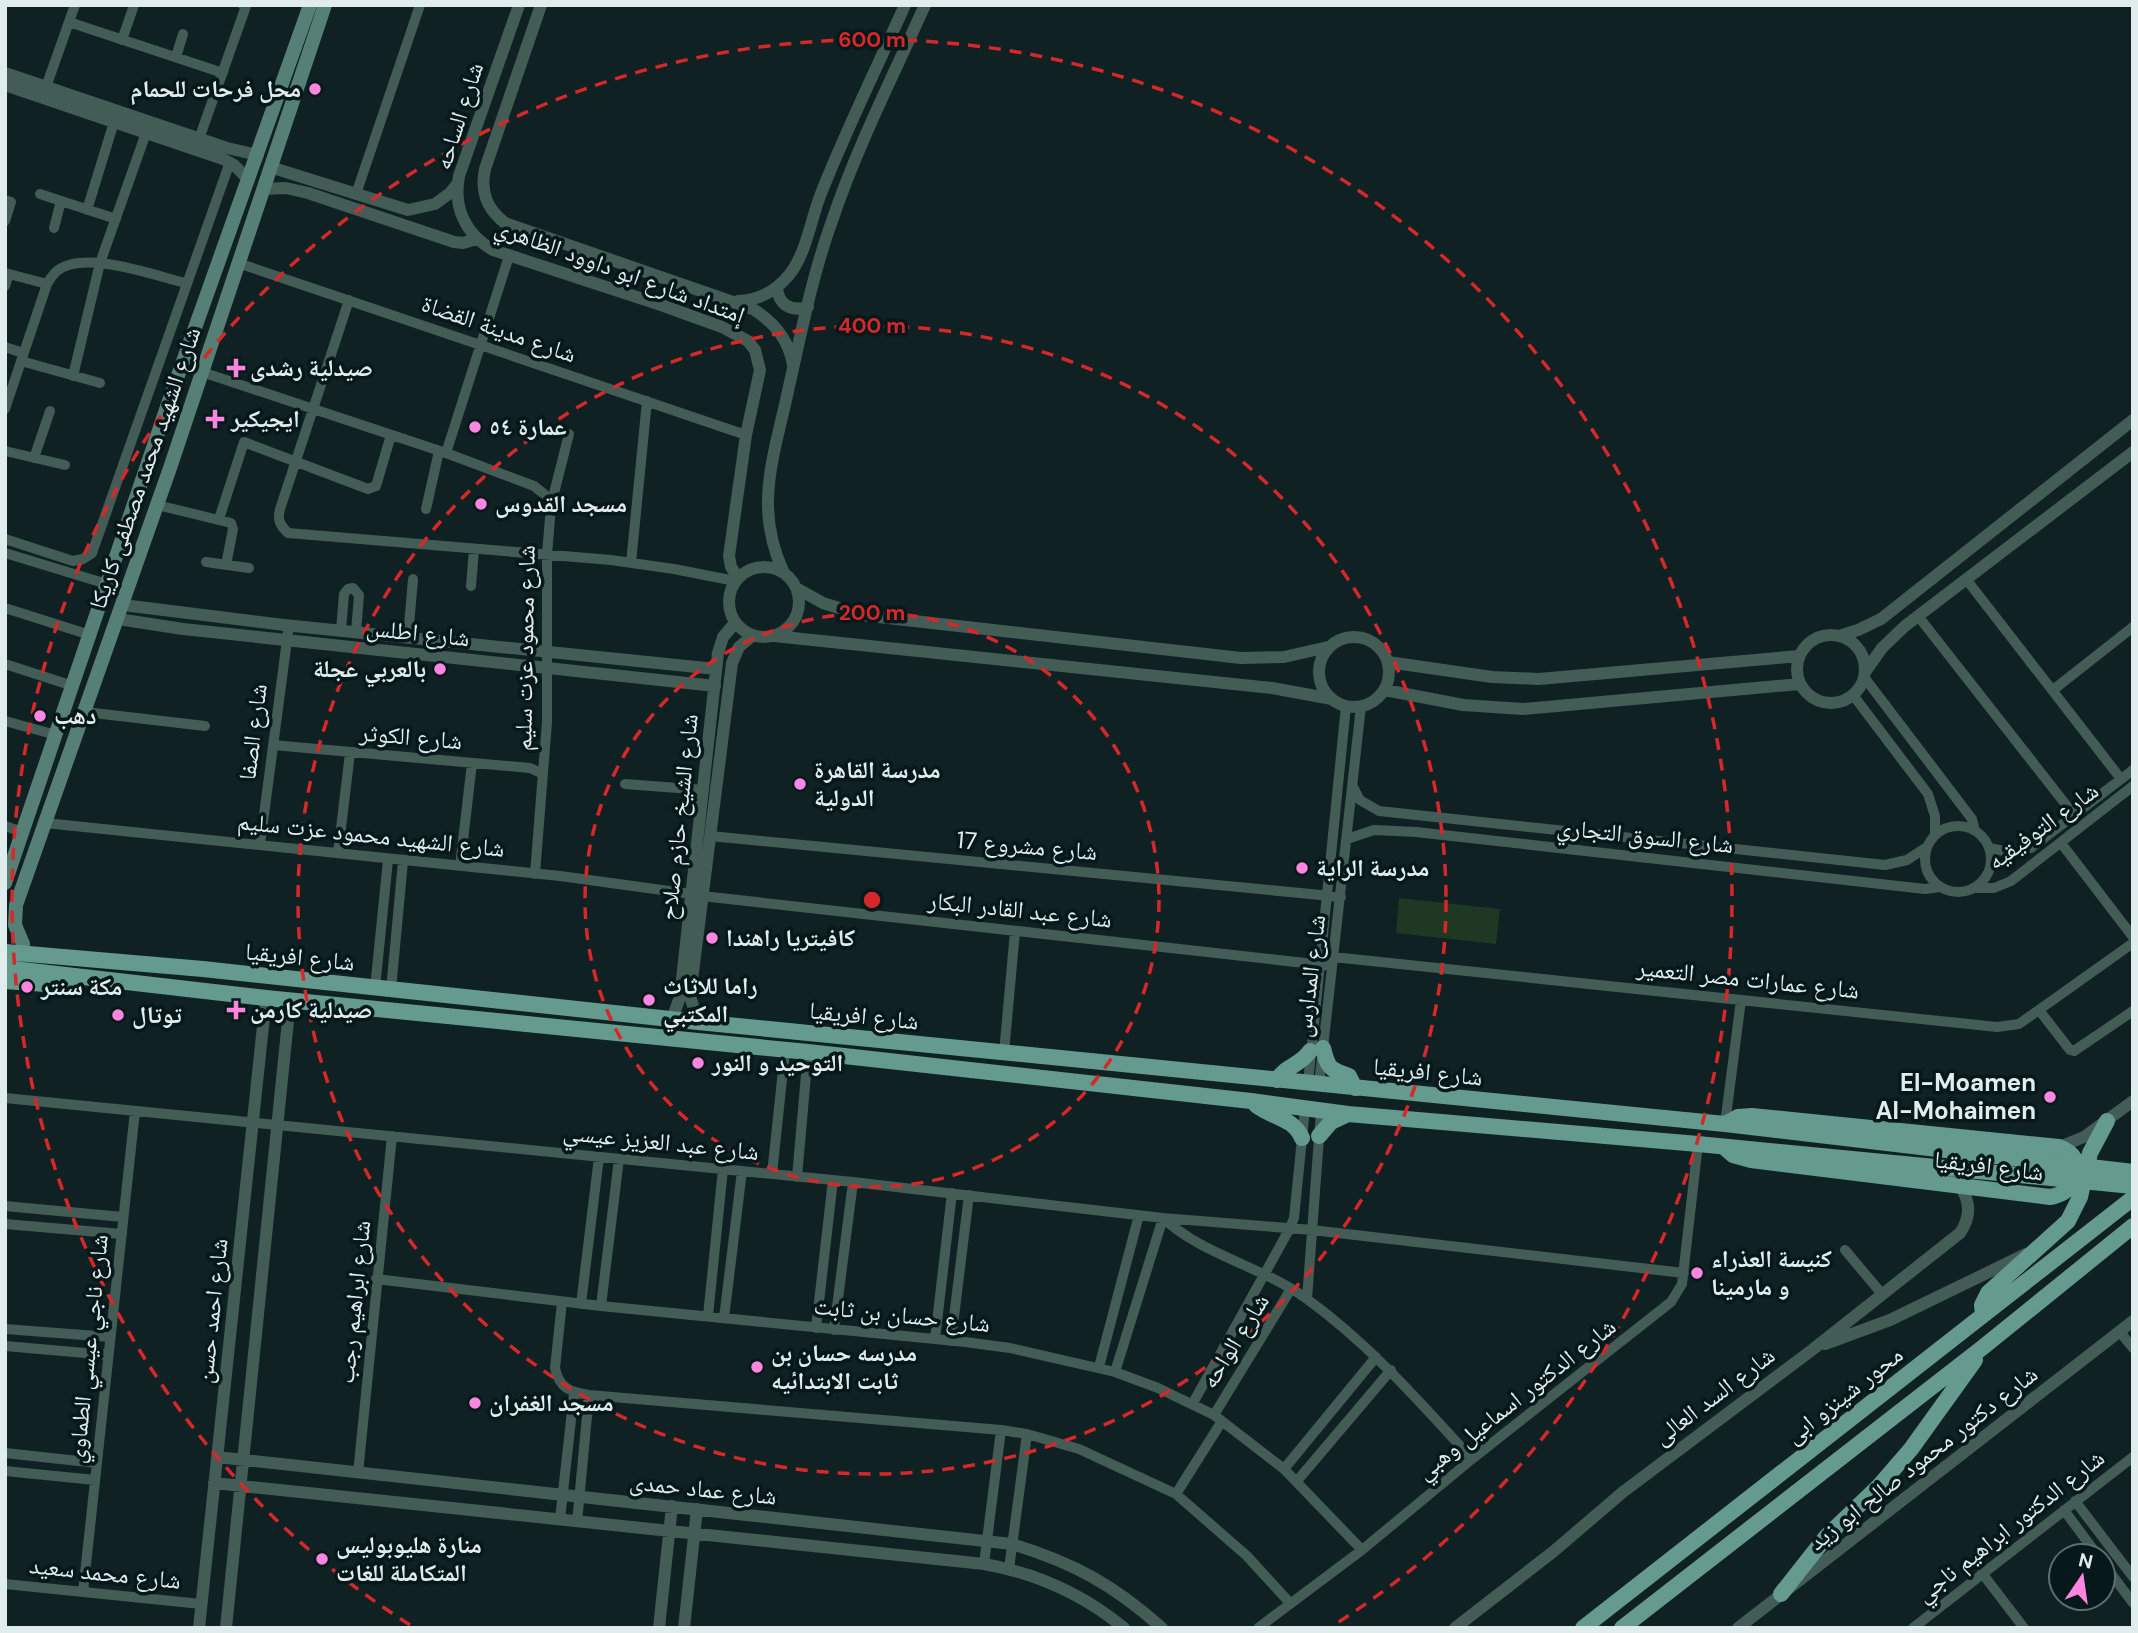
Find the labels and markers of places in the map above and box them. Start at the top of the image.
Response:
place label: محل فرحات للحمام [131,73,301,106]
marker: محل فرحات للحمام [307,81,323,97]
place label: صيدلية رشدى [250,352,373,383]
marker: صيدلية رشدى [228,360,244,376]
place label: ايجيكير [230,403,300,434]
marker: ايجيكير [205,409,225,429]
place label: عمارة ٥٤ [489,411,567,442]
marker: عمارة ٥٤ [467,419,483,435]
place label: مسجد القدوس [495,488,627,519]
marker: مسجد القدوس [473,496,489,512]
place label: بالعربي عجلة [313,653,426,688]
marker: بالعربي عجلة [432,661,448,677]
place label: دهب [54,700,96,731]
marker: دهب [32,708,48,724]
place label: مدرسة القاهرة الدولية [814,754,941,813]
marker: مدرسة القاهرة الدولية [792,776,808,792]
place label: مدرسة الراية [1316,852,1429,883]
marker: مدرسة الراية [1294,860,1310,876]
centre of rings [860,888,884,912]
place label: كافيتريا راهندا [726,922,855,953]
marker: كافيتريا راهندا [704,930,720,946]
place label: راما للاثاث المكتبي [663,970,758,1033]
place label: مكة سنتر [40,971,122,1002]
marker: مكة سنتر [19,979,35,995]
marker: راما للاثاث المكتبي [641,992,657,1008]
place label: صيدلية كارمن [250,994,372,1025]
place label: توتال [132,999,182,1030]
marker: صيدلية كارمن [228,1002,244,1018]
marker: توتال [110,1007,126,1023]
place label: التوحيد و النور [711,1047,843,1078]
marker: التوحيد و النور [690,1055,706,1071]
place label: El-Moamen Al-Mohaimen [1876,1067,2036,1126]
marker: El-Moamen Al-Mohaimen [2042,1089,2058,1105]
place label: كنيسة العذراء و مارمينا [1711,1243,1832,1302]
marker: كنيسة العذراء و مارمينا [1689,1265,1705,1281]
place label: مدرسه حسان بن ثابت الابتدائيه [771,1337,917,1396]
marker: مدرسه حسان بن ثابت الابتدائيه [749,1359,765,1375]
place label: مسجد الغفران [489,1387,614,1418]
marker: مسجد الغفران [467,1395,483,1411]
place label: منارة هليوبوليس المتكاملة للغات [336,1529,482,1588]
marker: منارة هليوبوليس المتكاملة للغات [314,1551,330,1567]

